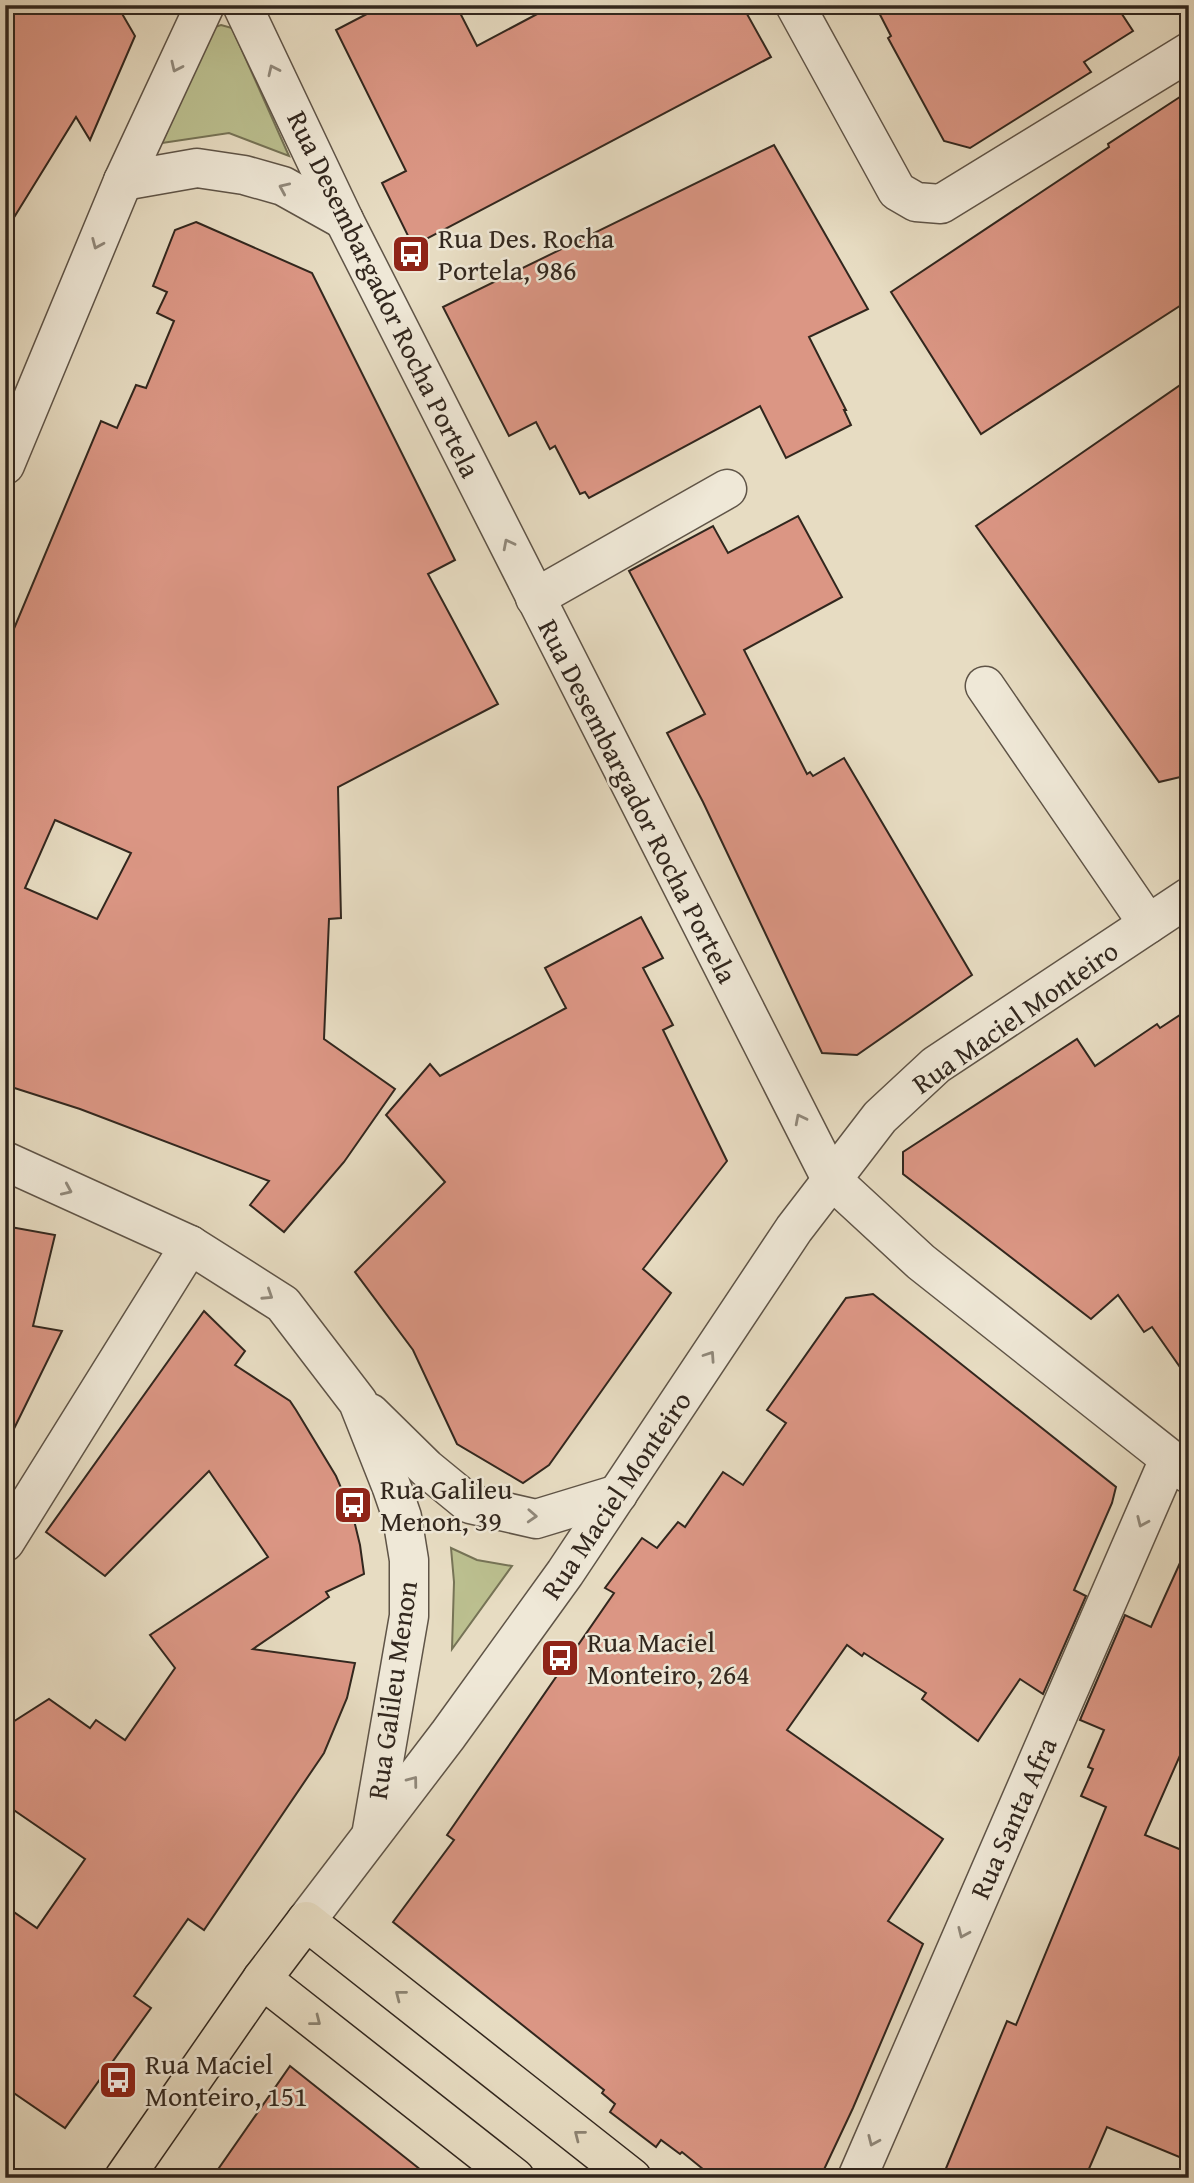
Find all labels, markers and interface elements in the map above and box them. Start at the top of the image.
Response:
one-way arrow [170,60,184,72]
one-way arrow [267,65,281,77]
street label: Rua Desembargador Rocha Portela [278,103,492,485]
one-way arrow [279,182,291,196]
place label: Rua Des. Rocha Portela, 986 [438,217,615,290]
bus stop icon: Rua Des. Rocha Portela, 986 [390,233,432,275]
one-way arrow [91,237,105,249]
one-way arrow [503,539,517,552]
street label: Rua Desembargador Rocha Portela [529,612,749,991]
street label: Rua Maciel Monteiro [903,930,1126,1103]
one-way arrow [794,1114,808,1126]
one-way arrow [60,1182,73,1196]
one-way arrow [261,1286,274,1299]
one-way arrow [702,1351,714,1364]
street label: Rua Maciel Monteiro [530,1382,701,1607]
place label: Rua Galileu Menon, 39 [380,1468,512,1541]
bus stop icon: Rua Galileu Menon, 39 [332,1484,374,1526]
one-way arrow [527,1509,538,1524]
one-way arrow [1136,1515,1150,1527]
street label: Rua Galileu Menon [356,1578,427,1802]
place label: Rua Maciel Monteiro, 264 [587,1621,750,1694]
bus stop icon: Rua Maciel Monteiro, 264 [539,1637,581,1679]
street label: Rua Santa Afra [959,1730,1067,1905]
one-way arrow [404,1776,417,1789]
one-way arrow [958,1926,972,1938]
one-way arrow [395,1990,408,2003]
one-way arrow [307,2013,320,2025]
place label: Rua Maciel Monteiro, 151 [145,2043,308,2116]
bus stop icon: Rua Maciel Monteiro, 151 [97,2059,139,2101]
one-way arrow [574,2131,586,2144]
one-way arrow [867,2134,881,2146]

